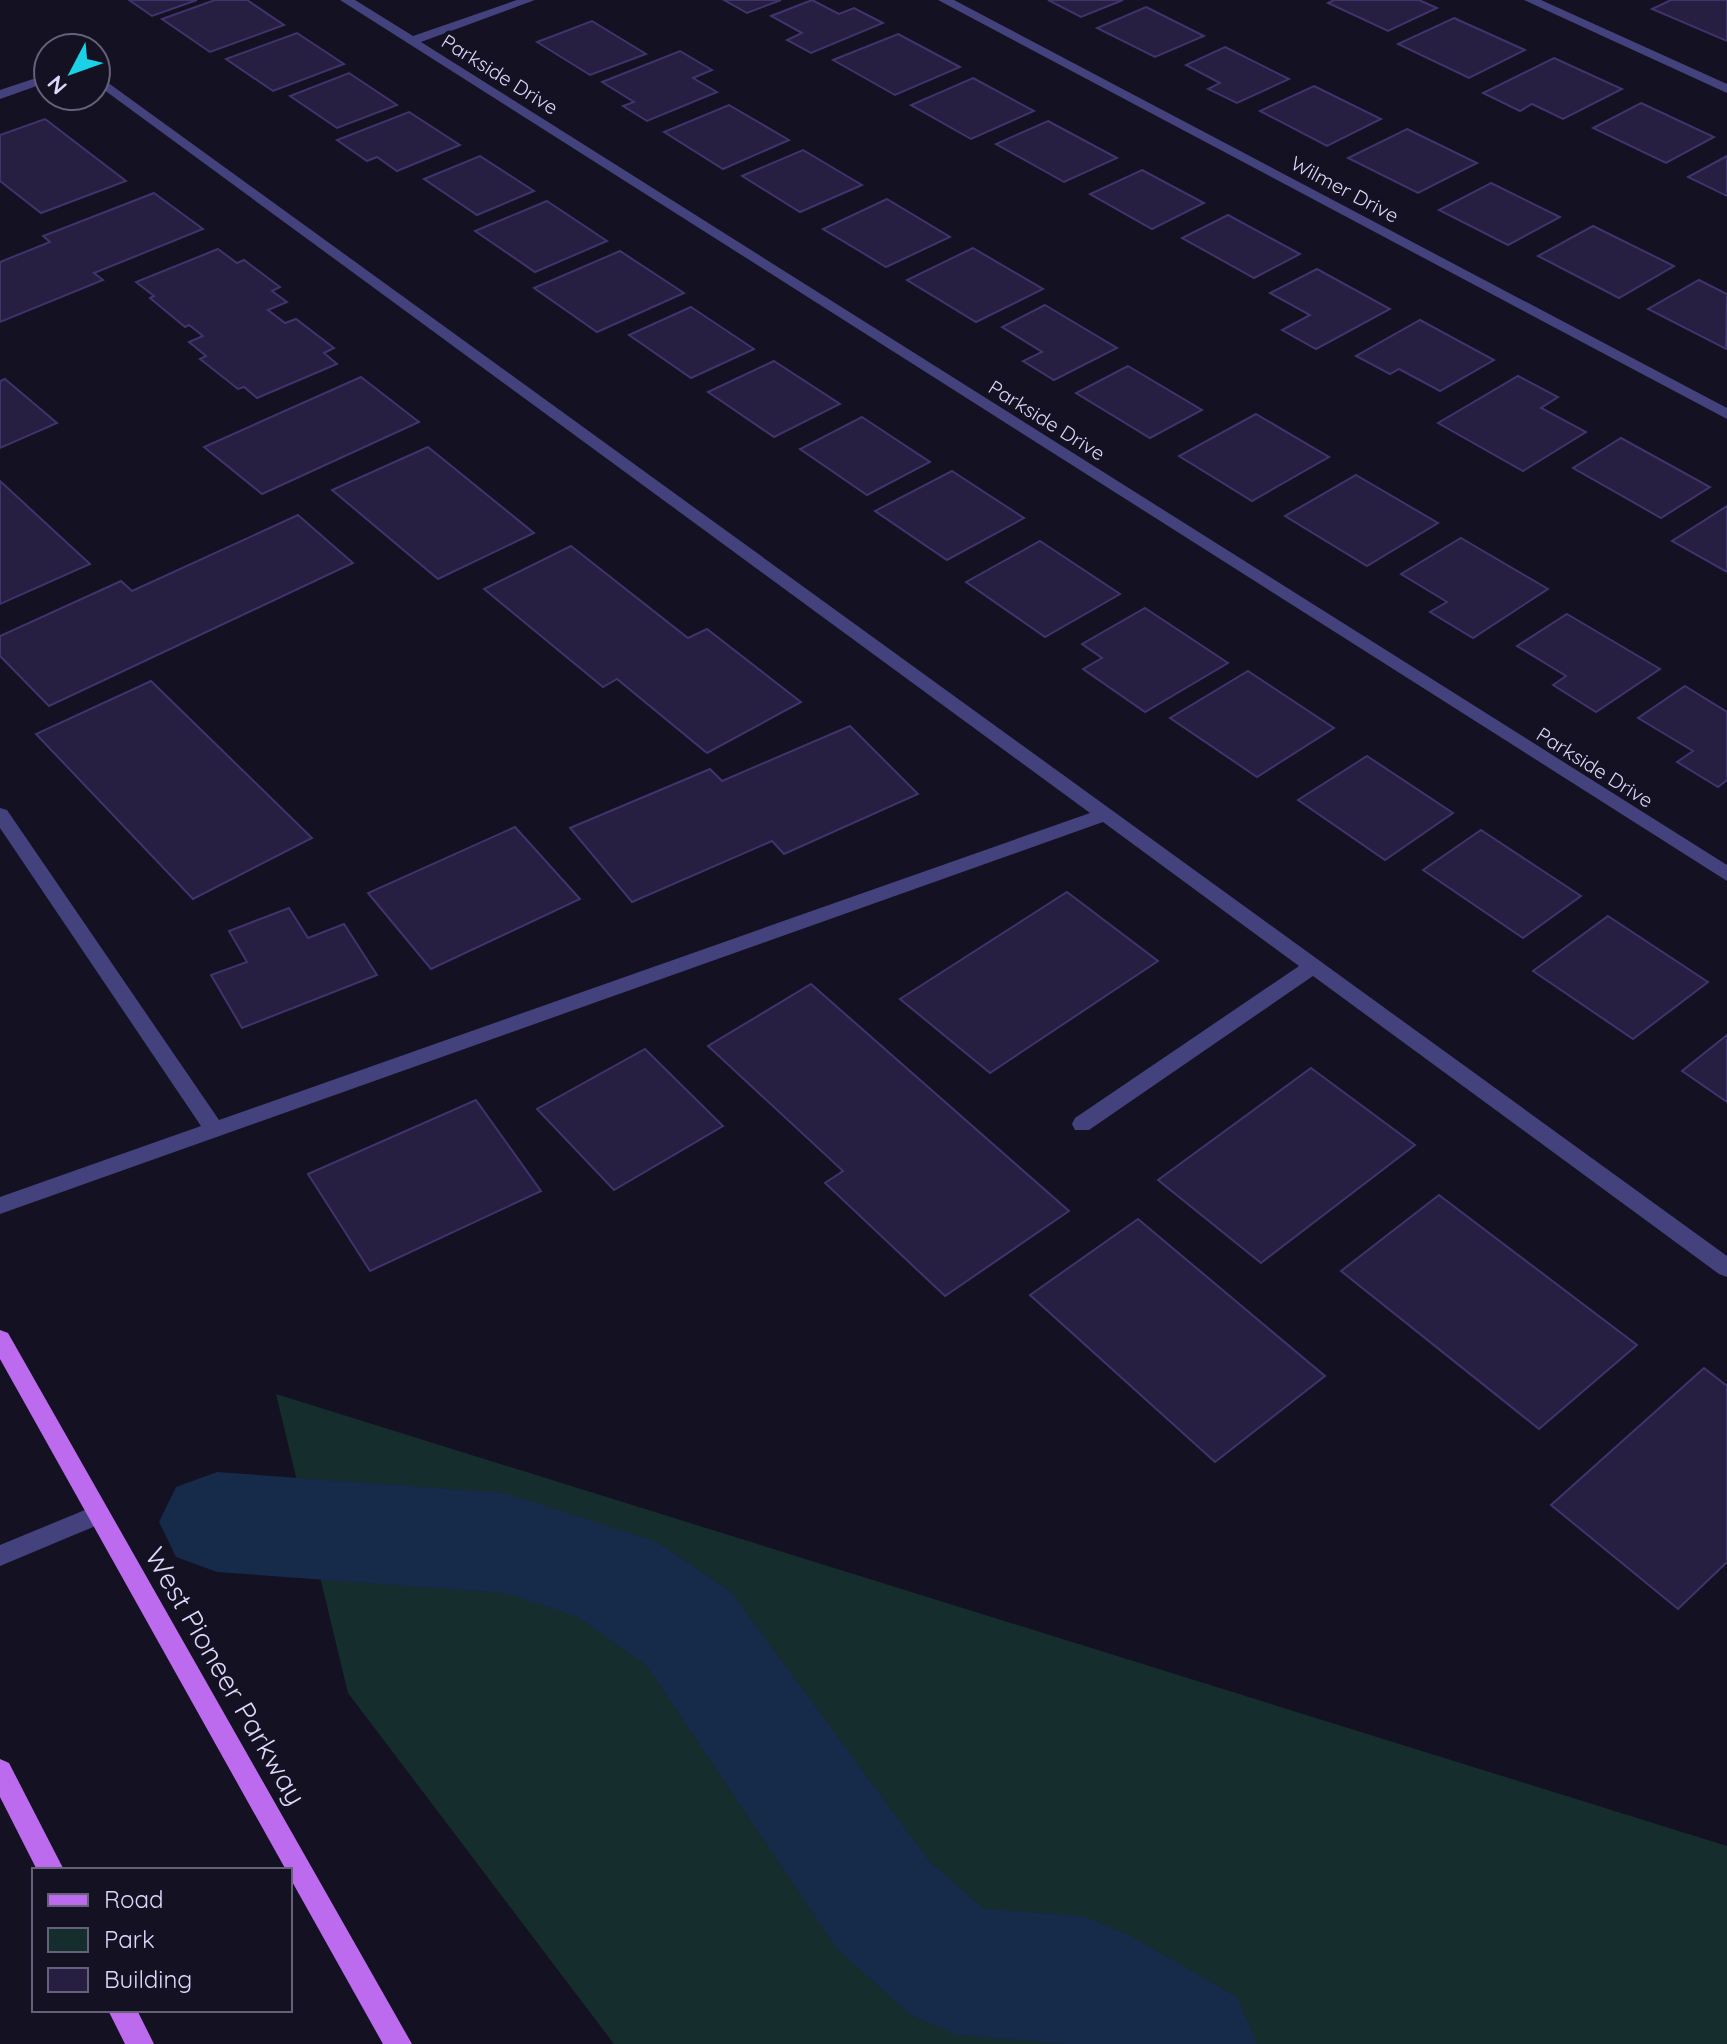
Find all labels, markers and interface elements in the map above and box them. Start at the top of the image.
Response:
street label: Parkside Drive [437,28,563,120]
north arrow [32,32,112,112]
text: N [41,70,73,100]
street label: Wilmer Drive [1287,150,1403,228]
street label: Parkside Drive [984,374,1110,466]
street label: Parkside Drive [1532,721,1658,813]
street label: West Pioneer Parkway [138,1541,314,1811]
legend [32,1868,292,2012]
text: Road [104,1884,164,1914]
text: Park [104,1924,155,1954]
text: Building [104,1964,192,1994]

